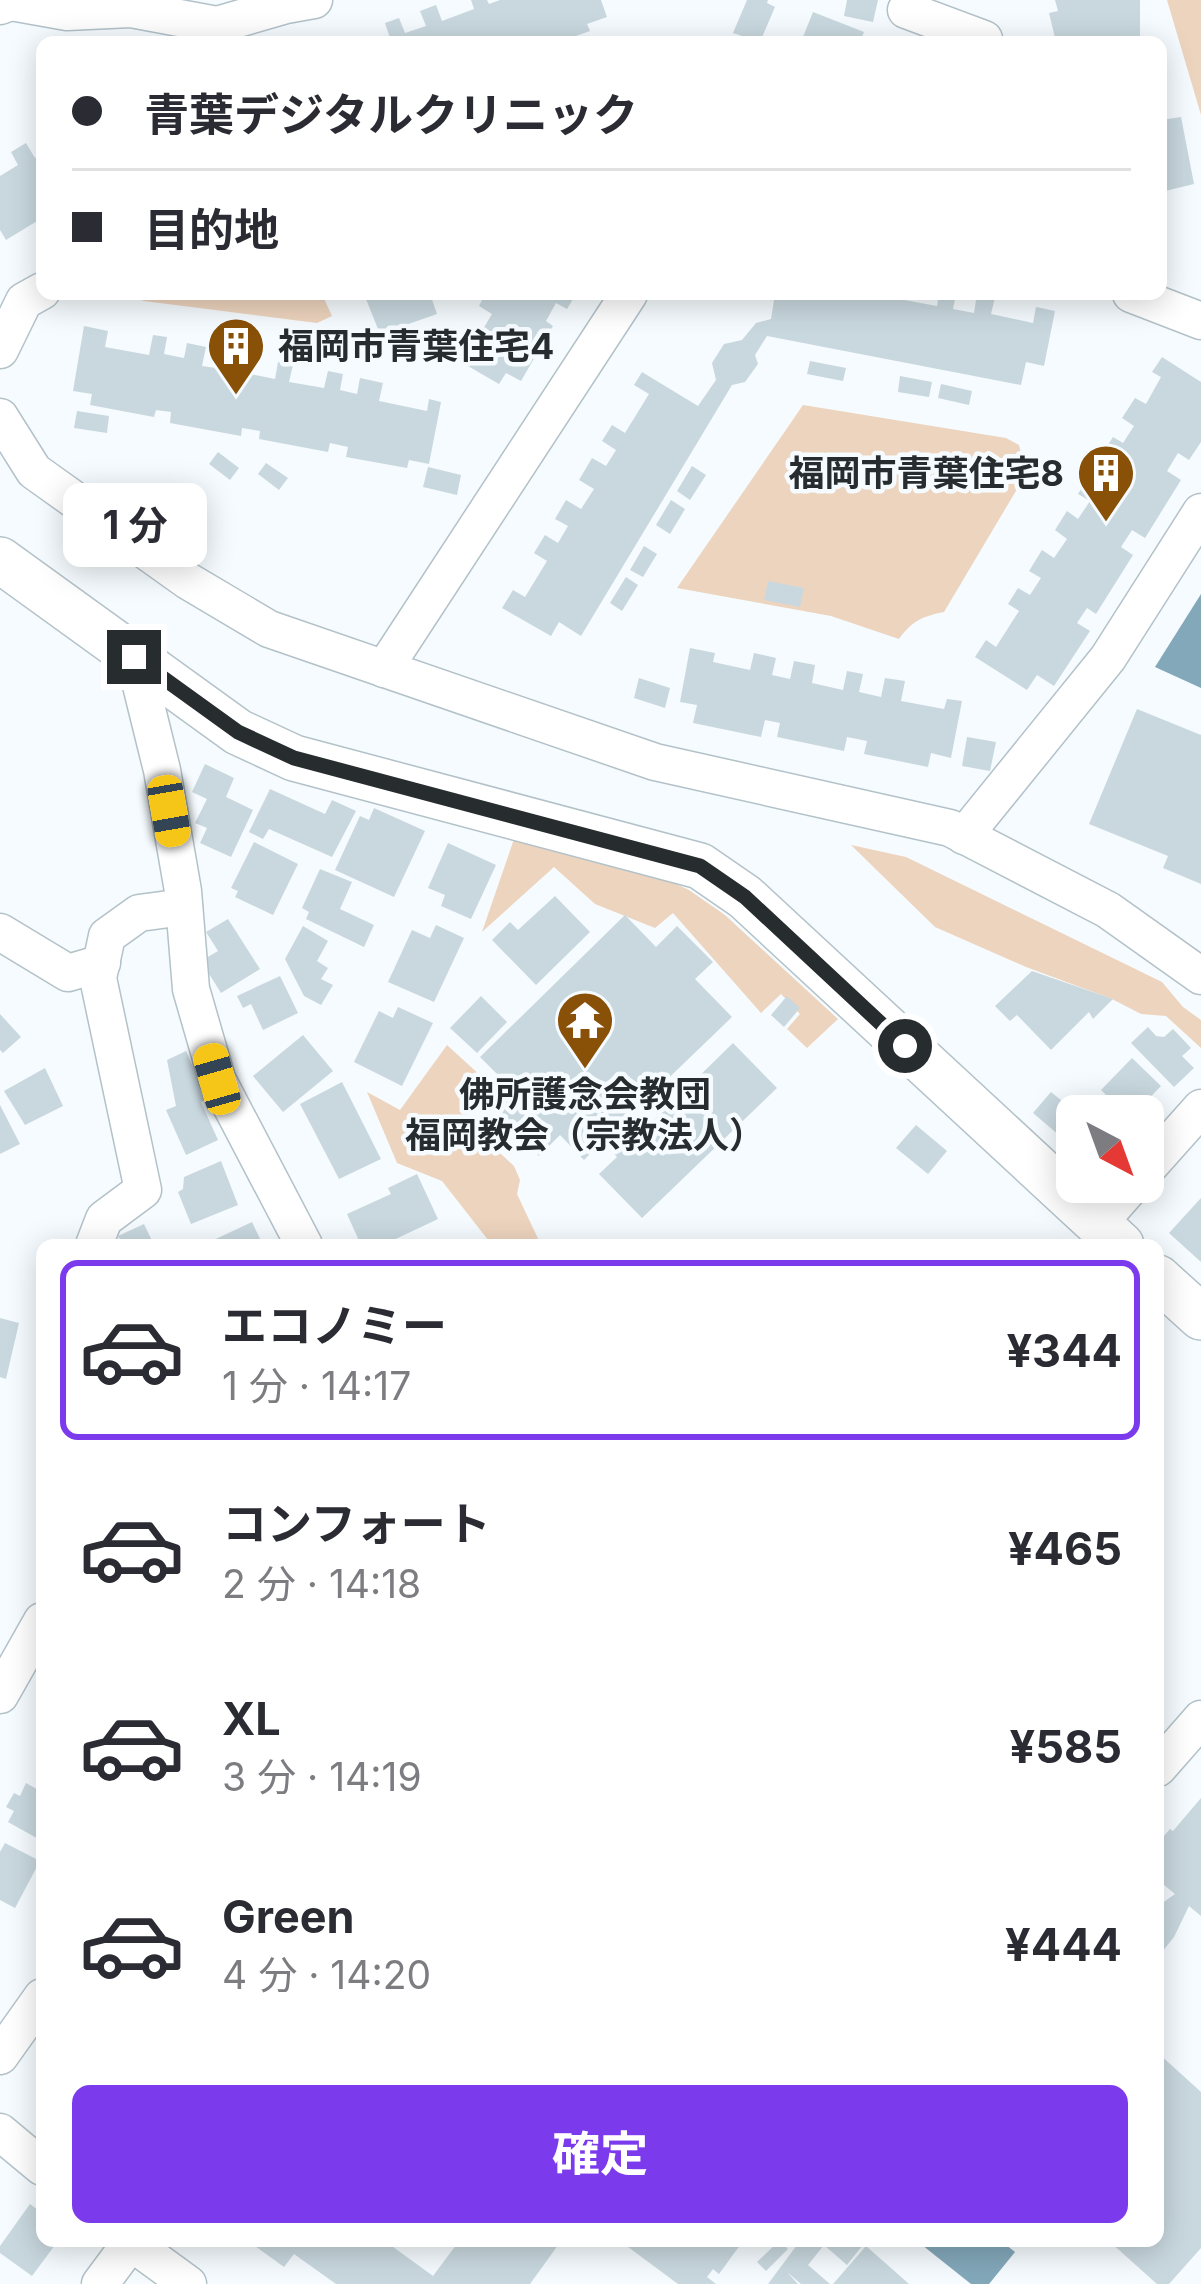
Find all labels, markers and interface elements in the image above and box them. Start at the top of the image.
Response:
text: 青葉デジタルクリニック [144,87,638,142]
text: 目的地 [144,202,279,257]
building icon: 福岡市青葉住宅4 [205,315,267,397]
place label: 福岡市青葉住宅4 [278,324,554,368]
building icon: 福岡市青葉住宅8 [1075,442,1137,524]
place label: 福岡市青葉住宅8 [789,451,1064,495]
callout: 1 分 [62,483,206,567]
text: 1 分 [102,501,168,548]
route end [107,630,161,684]
car [145,772,193,850]
temple icon: 佛所護念会教団 福岡教会（宗教法人） [554,989,616,1071]
route start [878,1019,932,1073]
car [190,1039,244,1119]
place label: 佛所護念会教団 福岡教会（宗教法人） [405,1072,765,1157]
north arrow [1056,1095,1164,1203]
map controls [1056,1095,1164,1203]
icon: car [78,1296,186,1404]
text: エコノミー [222,1298,447,1353]
text: ¥344 [1006,1323,1122,1378]
text: 1 分 · 14:17 [222,1362,411,1409]
icon: car [78,1494,186,1602]
text: コンフォート [222,1496,491,1551]
text: ¥465 [1008,1521,1122,1576]
text: 2 分 · 14:18 [222,1560,421,1607]
text: XL [222,1691,281,1746]
icon: car [78,1692,186,1800]
text: ¥585 [1010,1719,1122,1774]
text: 3 分 · 14:19 [222,1753,422,1800]
text: Green [222,1889,355,1944]
icon: car [78,1890,186,1998]
text: ¥444 [1005,1917,1122,1972]
text: 4 分 · 14:20 [222,1951,431,1998]
button: 確定 [72,2085,1128,2223]

